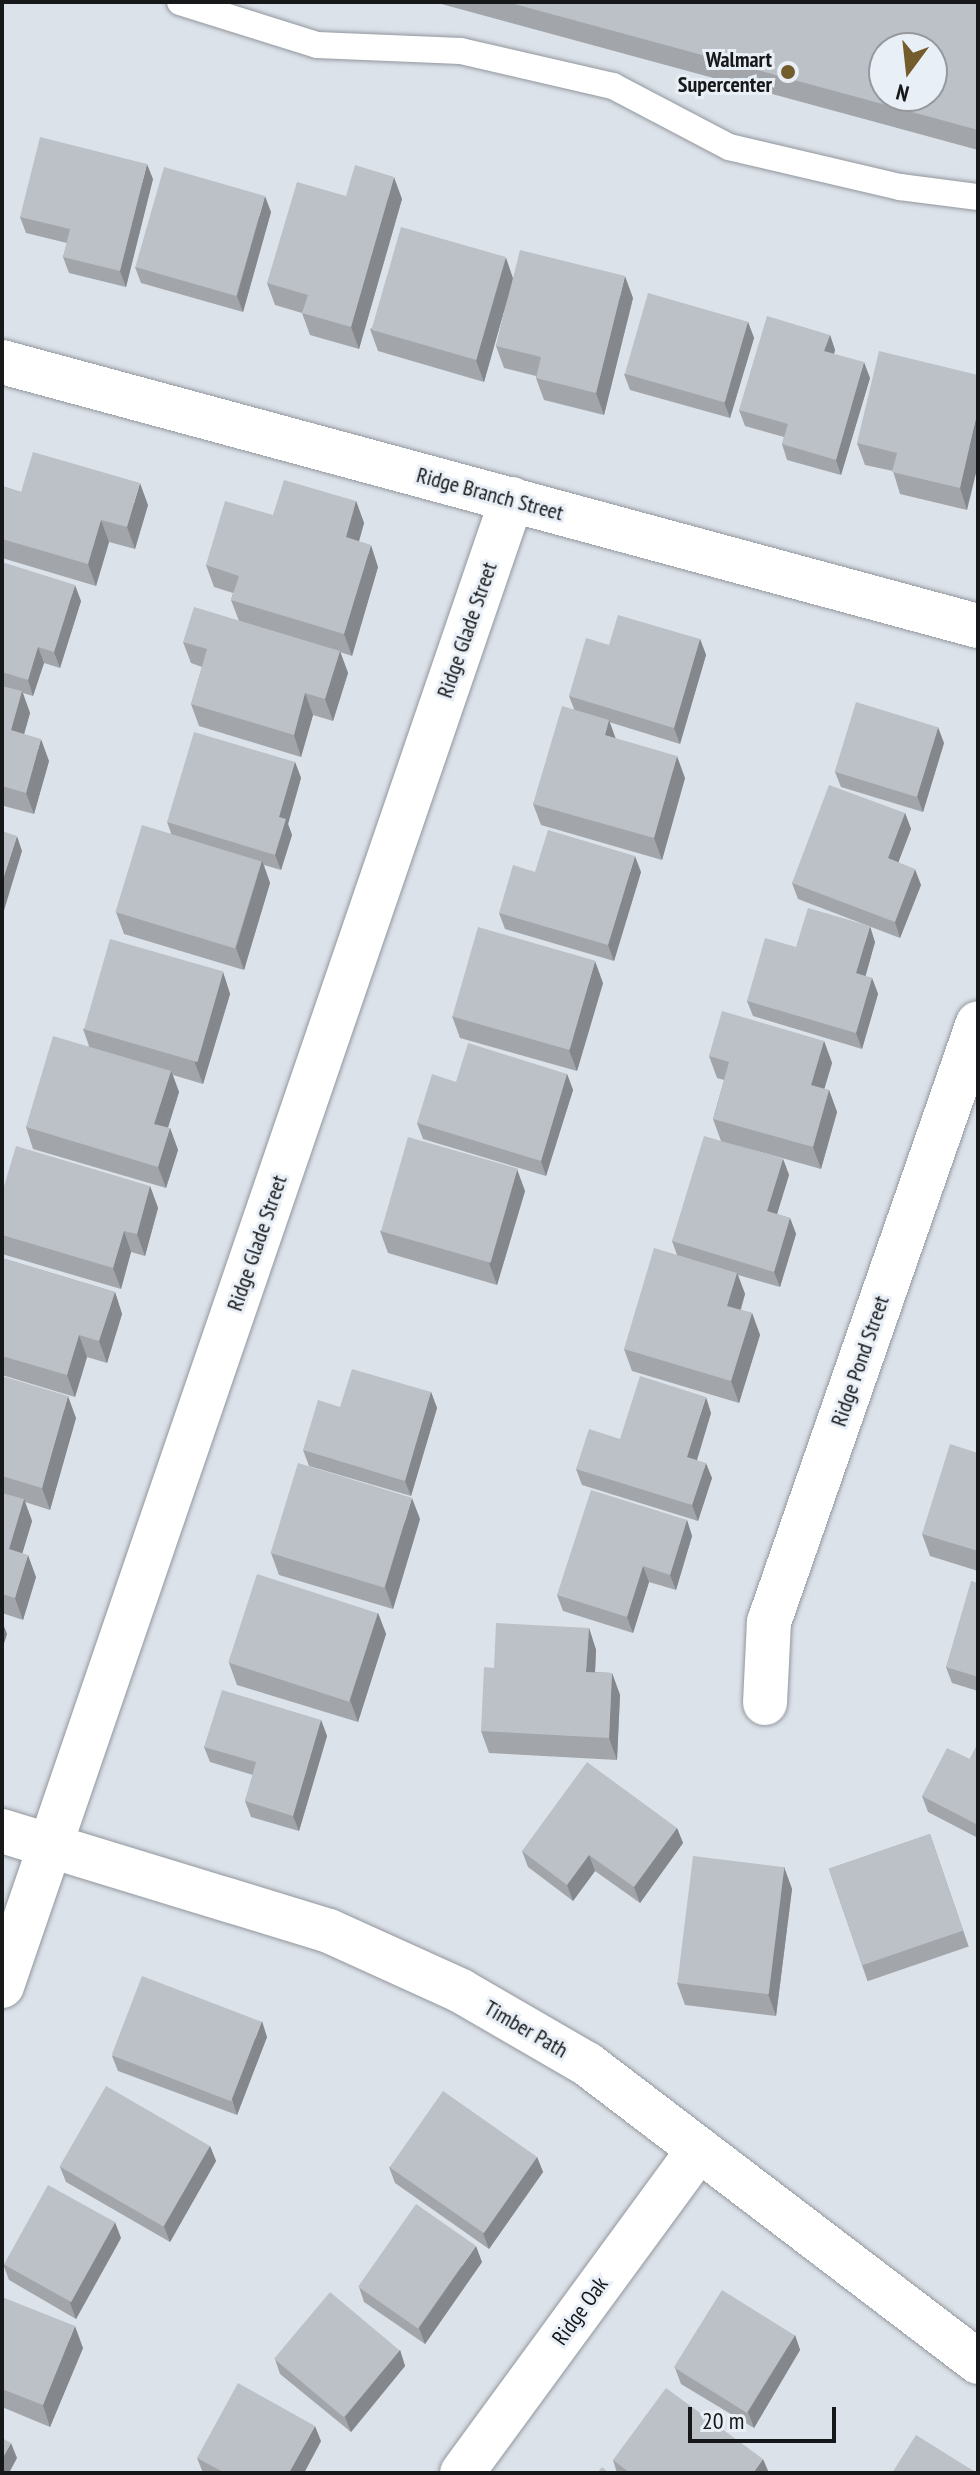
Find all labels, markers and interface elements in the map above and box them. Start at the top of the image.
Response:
north arrow [868,32,948,112]
place label: Walmart Supercenter [678,46,772,98]
marker: Walmart Supercenter [779,63,797,81]
text: N [893,78,912,108]
street label: Ridge Branch Street [414,462,566,526]
street label: Ridge Glade Street [431,559,503,701]
street label: Ridge Glade Street [221,1172,293,1314]
street label: Ridge Pond Street [825,1292,895,1430]
street label: Timber Path [480,1995,572,2063]
street label: Ridge Oak [547,2272,613,2350]
scale bar [692,2391,840,2441]
text: 20 m [702,2405,744,2436]

